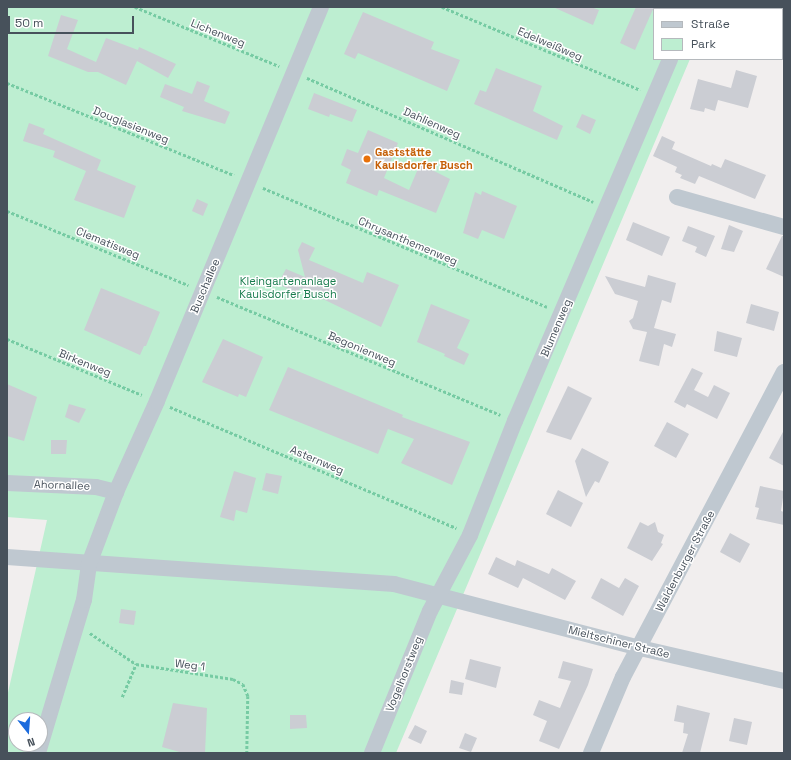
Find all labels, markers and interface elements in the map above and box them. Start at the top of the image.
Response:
scale bar [10,8,136,34]
legend [653,8,783,60]
text: 50 m [15,15,43,31]
street label: Lichenweg [189,16,247,50]
text: Straße [691,16,730,32]
street label: Edelweißweg [515,24,585,64]
text: Park [691,36,716,52]
street label: Douglasienweg [91,104,171,146]
street label: Dahlienweg [401,105,463,141]
place label: Gaststätte Kaulsdorfer Busch [375,146,473,172]
marker: Gaststätte Kaulsdorfer Busch [362,154,372,164]
street label: Chrysanthemenweg [356,214,460,268]
street label: Clematisweg [74,224,142,262]
street label: Buschallee [188,257,222,315]
park label: Kleingartenanlage Kaulsdorfer Busch [239,275,337,301]
street label: Blumenweg [538,297,574,359]
street label: Begonienweg [326,329,398,369]
street label: Birkenweg [57,347,113,379]
street label: Asternweg [288,443,346,477]
street label: Ahornallee [34,477,90,493]
street label: Waldenburger Straße [653,508,717,614]
street label: Mieltschiner Straße [567,623,671,661]
street label: Vogelhorstweg [383,634,425,714]
street label: Weg 1 [174,657,206,673]
north arrow [8,712,48,752]
text: N [26,735,37,750]

